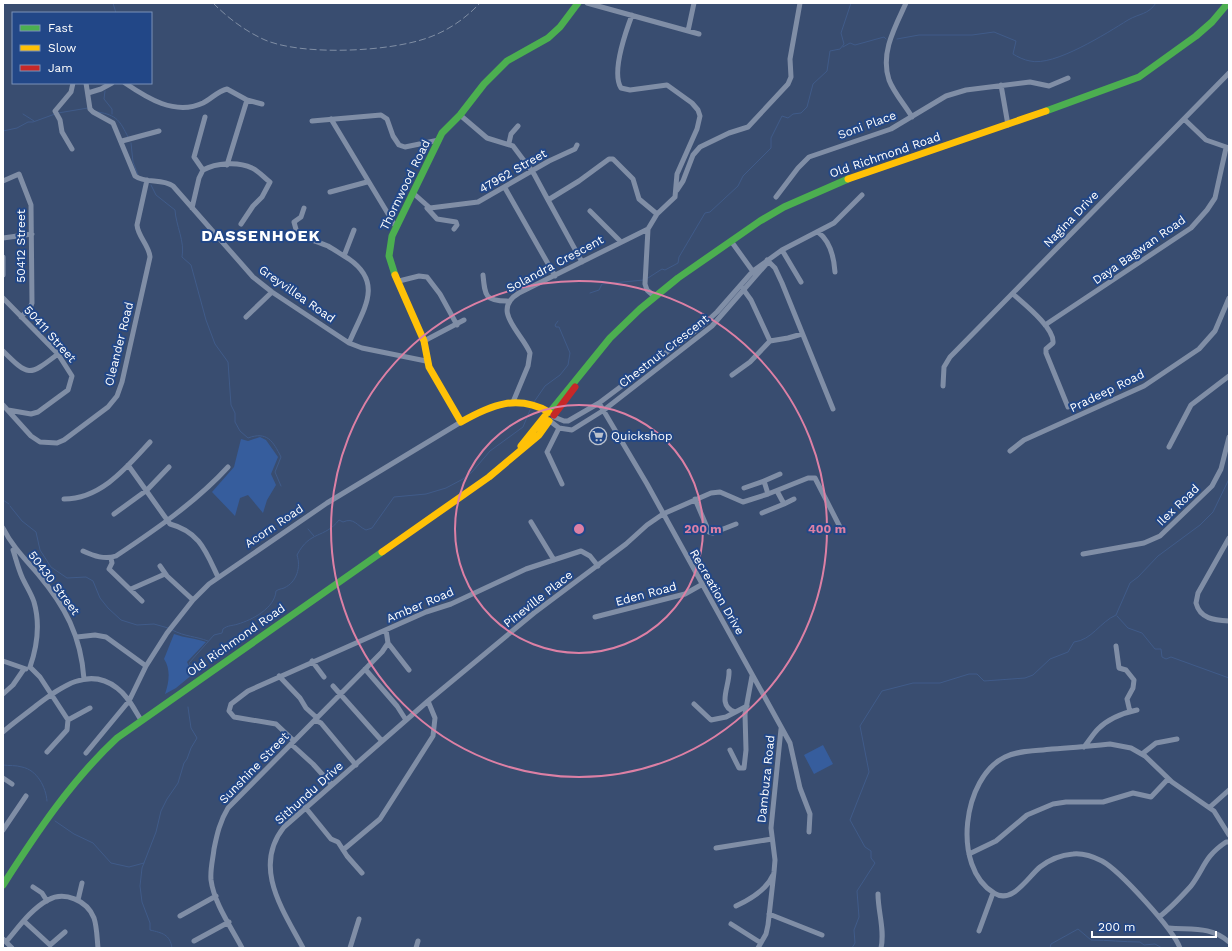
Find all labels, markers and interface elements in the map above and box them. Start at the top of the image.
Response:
legend [12,12,152,84]
text: Fast [48,21,73,35]
text: Slow [48,41,76,55]
text: Jam [48,61,73,75]
street label: Soni Place [836,108,898,142]
street label: Old Richmond Road [828,129,942,181]
street label: Thornwood Road [377,137,433,233]
street label: 47962 Street [477,146,549,196]
street label: Nagina Drive [1041,188,1101,250]
street label: 50412 Street [14,209,28,283]
street label: Daya Bagwan Road [1090,213,1188,287]
district label: DASSENHOEK [201,226,321,245]
street label: Solandra Crescent [504,233,606,295]
street label: Greyvillea Road [256,263,338,325]
street label: Oleander Road [102,300,136,388]
street label: 50411 Street [21,303,79,365]
street label: Chestnut Crescent [616,312,712,390]
street label: Pradeep Road [1067,367,1147,415]
supermarket icon: Quickshop [588,426,608,446]
place label: Quickshop [611,429,672,443]
street label: Ilex Road [1154,481,1202,529]
street label: Acorn Road [242,501,306,551]
centre of rings [572,522,586,536]
text: 200 m [684,522,722,536]
text: 400 m [808,522,846,536]
street label: Recreation Drive [687,547,747,637]
street label: 50430 Street [25,548,83,618]
street label: Pineville Place [501,568,575,630]
street label: Eden Road [614,579,678,609]
street label: Amber Road [384,585,456,625]
street label: Old Richmond Road [184,601,288,679]
street label: Sunshine Street [216,729,292,807]
street label: Dambuza Road [754,734,778,824]
street label: Sithundu Drive [272,759,346,827]
scale bar [1092,913,1216,939]
text: 200 m [1098,920,1135,934]

